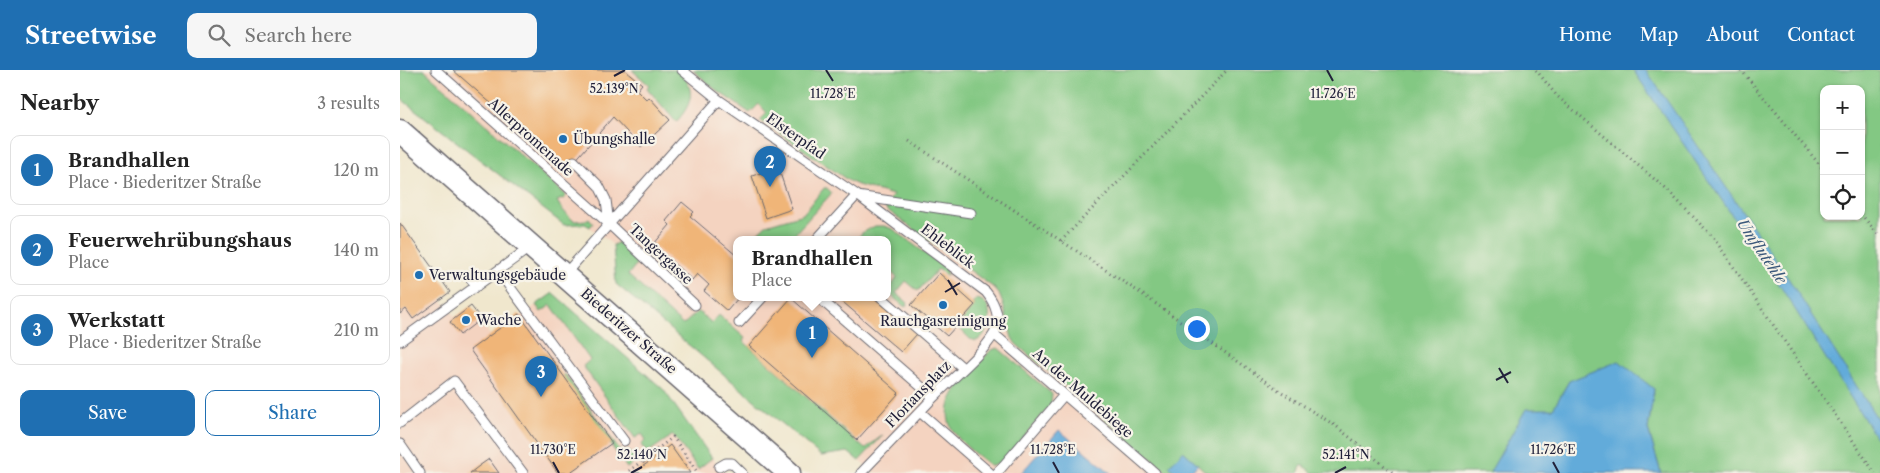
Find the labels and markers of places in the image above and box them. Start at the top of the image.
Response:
place label: Übungshalle [573,130,656,148]
marker: Übungshalle [557,133,569,145]
pin: 2 [754,146,786,187]
place label: Verwaltungsgebäude [428,266,566,284]
marker: Verwaltungsgebäude [413,269,425,281]
marker: Rauchgasreinigung [937,299,949,311]
place label: Wache [475,311,522,329]
place label: Rauchgasreinigung [880,312,1007,330]
marker: Wache [460,314,472,326]
pin: 1 [796,317,828,358]
pin: 3 [525,356,557,397]

